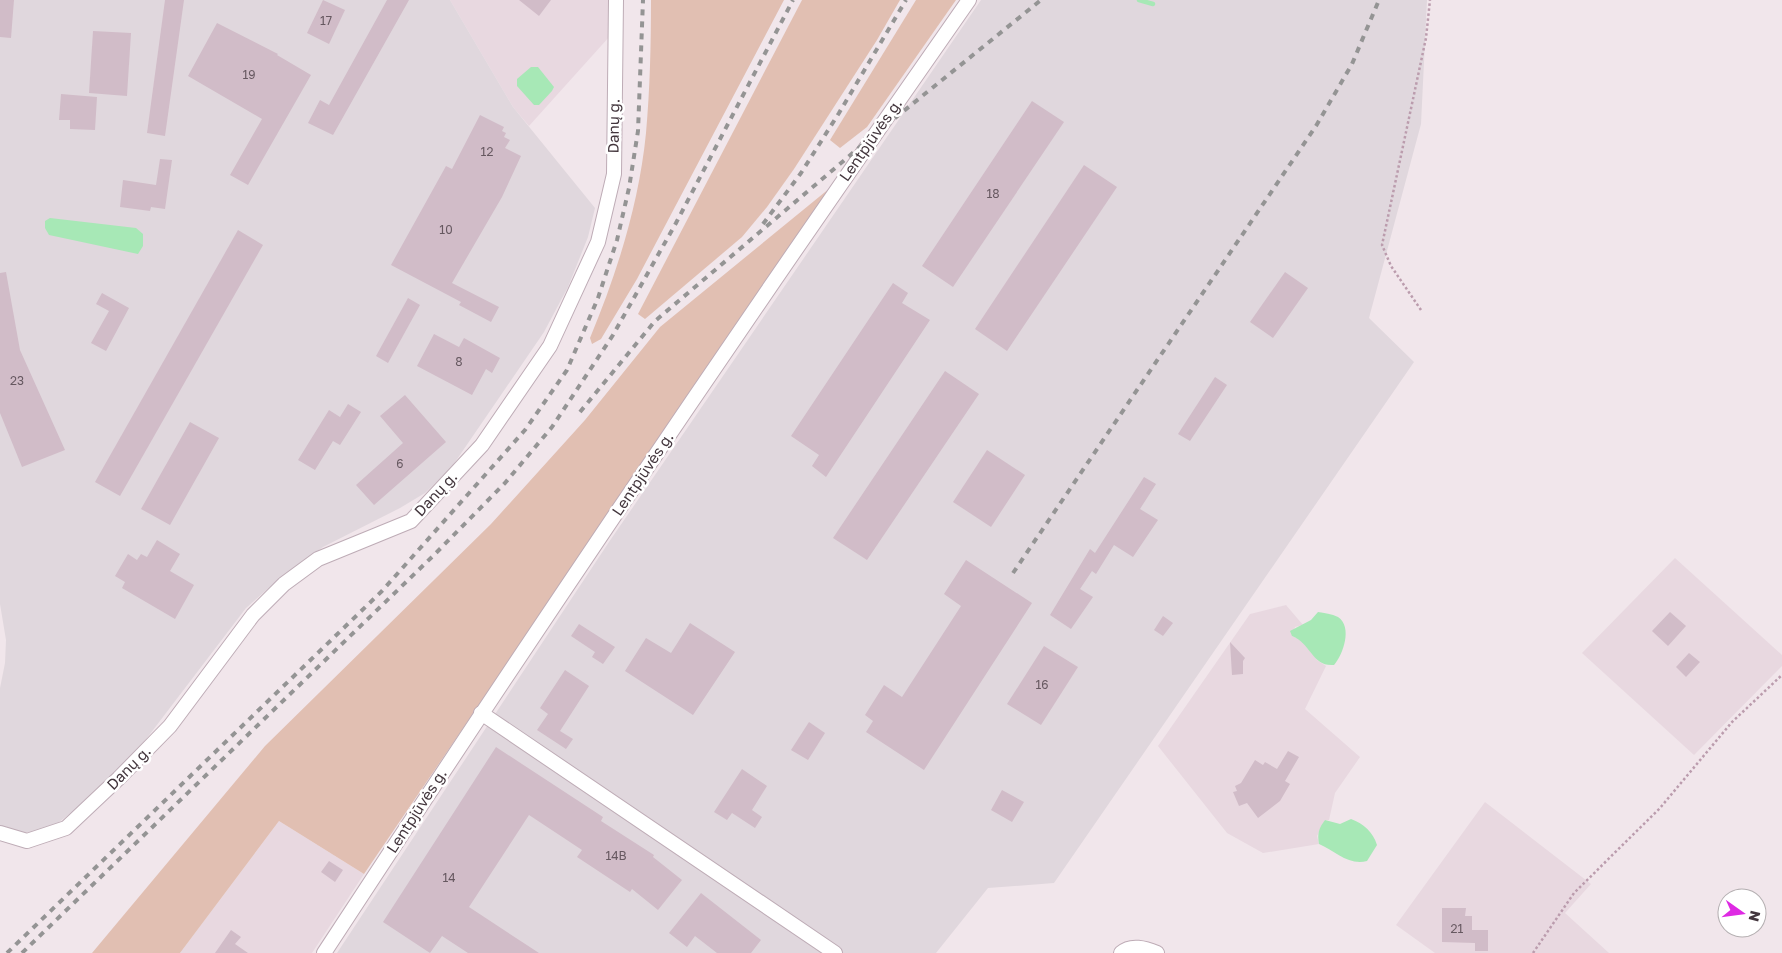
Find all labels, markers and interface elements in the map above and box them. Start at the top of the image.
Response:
house number: 17 [320,13,332,28]
house number: 19 [242,67,256,82]
street label: Lentpjūvės g. [835,95,905,184]
street label: Danų g. [604,98,622,154]
house number: 12 [481,144,493,159]
house number: 18 [986,186,1000,201]
house number: 10 [439,222,453,237]
house number: 8 [455,354,463,369]
house number: 23 [10,373,24,388]
street label: Lentpjūvės g. [608,428,677,519]
house number: 6 [396,456,404,471]
street label: Danų g. [410,467,461,519]
house number: 16 [1035,677,1049,692]
street label: Danų g. [103,742,154,793]
street label: Lentpjūvės g. [382,765,450,856]
house number: 14B [605,848,627,863]
house number: 14 [442,870,456,885]
north arrow [1717,888,1767,938]
text: N [1746,909,1765,923]
house number: 21 [1451,921,1464,936]

